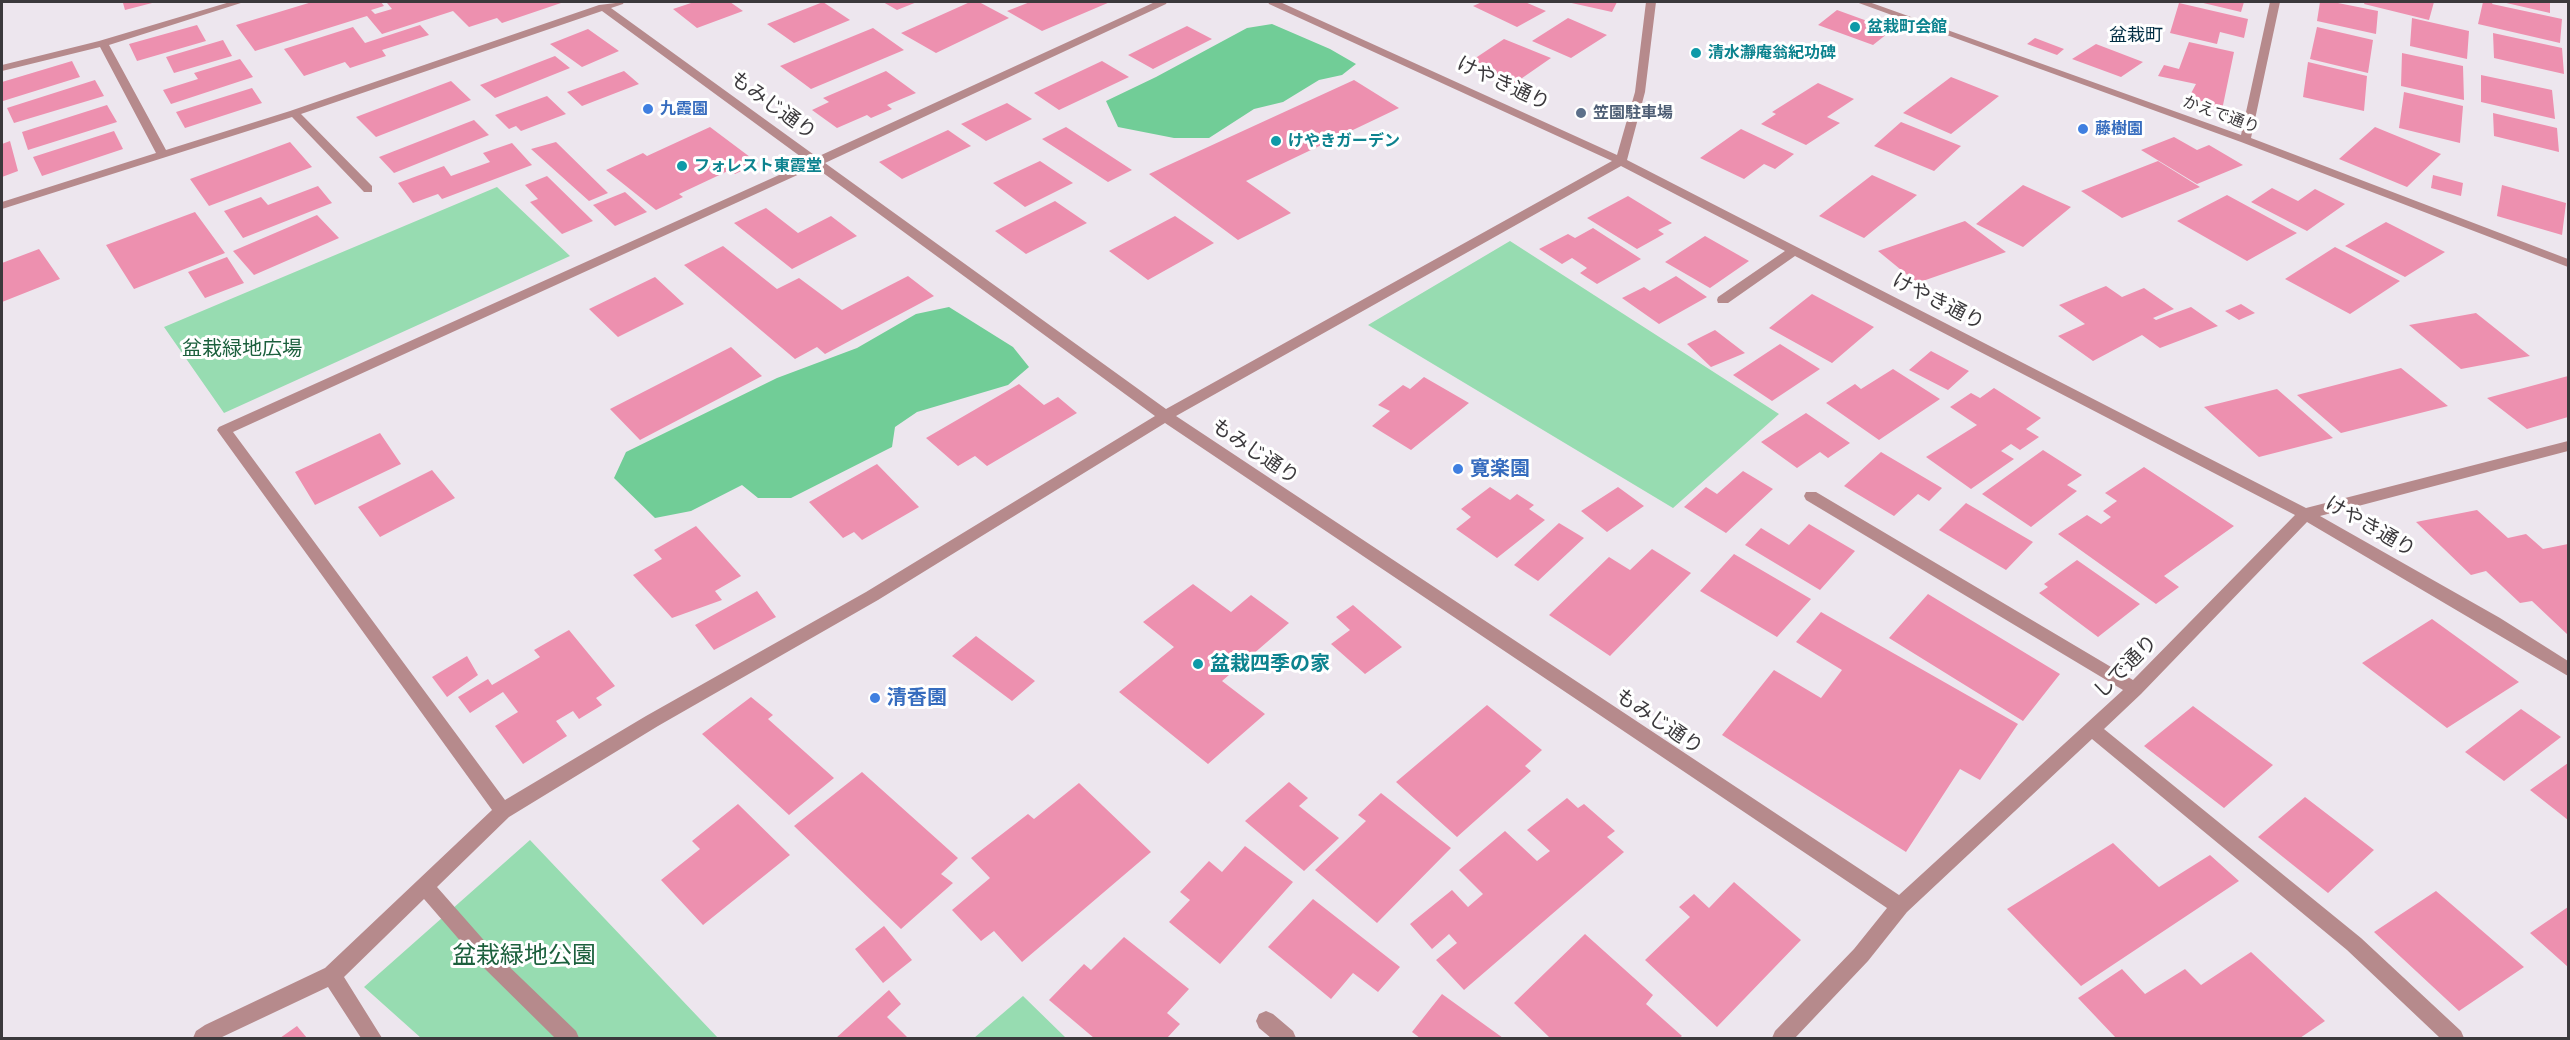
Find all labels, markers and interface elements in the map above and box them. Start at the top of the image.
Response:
place label: 盆栽町会館 [1867,17,1947,37]
marker: 盆栽町会館 [1848,20,1862,34]
district label: 盆栽町 [2109,25,2163,47]
place label: 清水瀞庵翁紀功碑 [1708,43,1836,63]
marker: 清水瀞庵翁紀功碑 [1689,46,1703,60]
street label: けやき通り [1453,52,1553,116]
street label: もみじ通り [725,67,821,145]
street label: かえで通り [2180,92,2262,138]
place label: 九霞園 [660,99,708,119]
marker: 九霞園 [641,102,655,116]
place label: 笠園駐車場 [1593,103,1673,123]
marker: 笠園駐車場 [1574,106,1588,120]
place label: 藤樹園 [2095,119,2143,139]
marker: 藤樹園 [2076,122,2090,136]
place label: けやきガーデン [1288,131,1400,151]
marker: けやきガーデン [1269,134,1283,148]
place label: フォレスト東霞堂 [694,156,822,176]
marker: フォレスト東霞堂 [675,159,689,173]
street label: けやき通り [1888,269,1988,335]
park label: 盆栽緑地広場 [182,337,302,361]
street label: もみじ通り [1207,414,1303,490]
place label: 寛楽園 [1470,457,1530,481]
marker: 寛楽園 [1451,462,1465,476]
street label: けやき通り [2321,492,2419,562]
street label: しで通り [2089,630,2163,704]
place label: 盆栽四季の家 [1210,652,1330,676]
marker: 盆栽四季の家 [1191,657,1205,671]
street label: もみじ通り [1611,684,1707,760]
place label: 清香園 [887,686,947,710]
marker: 清香園 [868,691,882,705]
park label: 盆栽緑地公園 [452,942,596,970]

